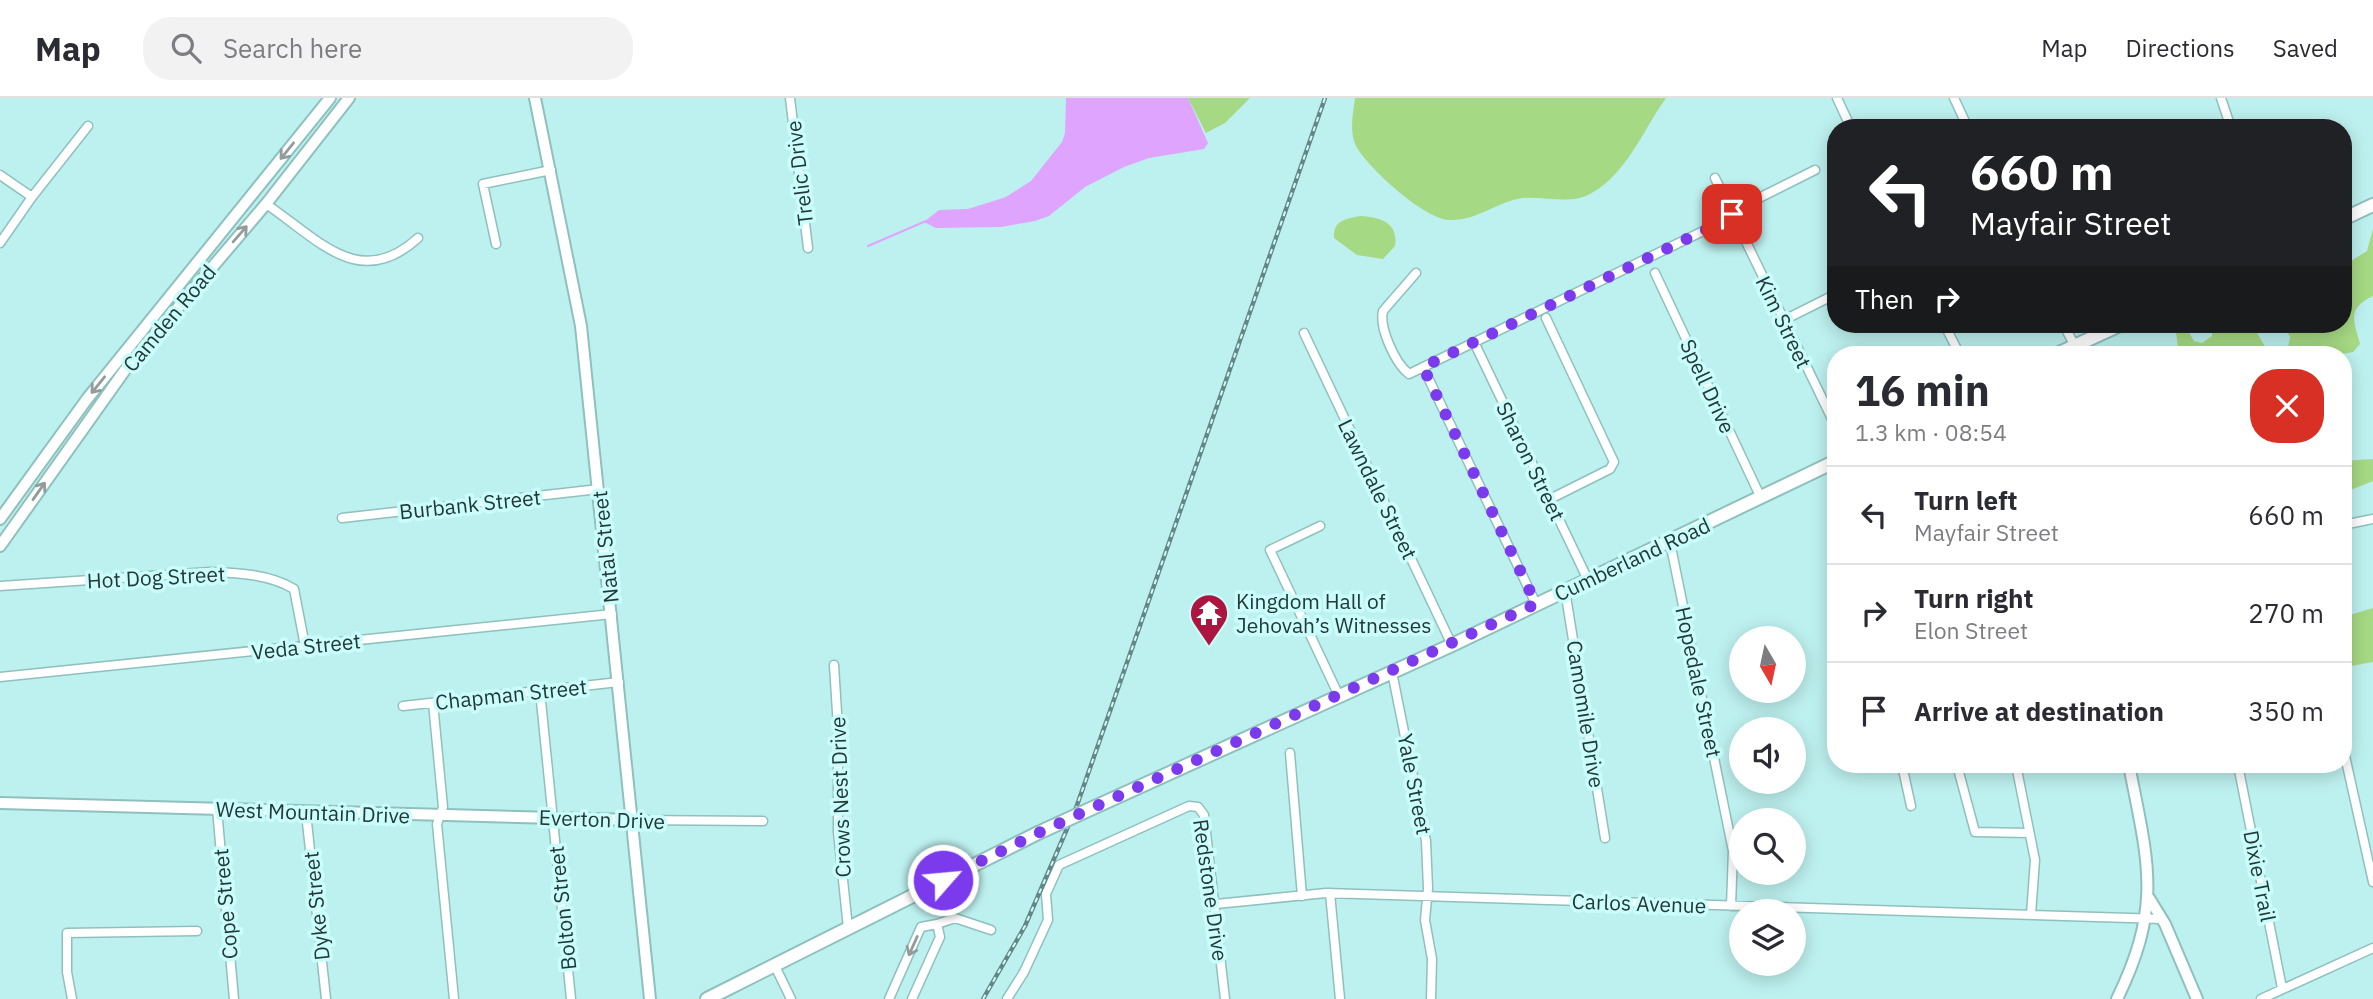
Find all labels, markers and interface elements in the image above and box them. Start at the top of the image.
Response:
search box [143,17,633,80]
text: Map [35,27,101,70]
icon: search [167,29,205,67]
text: Search here [223,31,362,65]
text: Map [2041,32,2087,64]
text: Directions [2125,32,2235,64]
text: Saved [2273,32,2338,64]
street label: Trelic Drive [779,119,819,227]
text: 660 m [1970,140,2114,203]
one-way arrow [280,142,295,160]
icon: left [1855,147,1946,238]
pin [1702,184,1762,244]
icon: arrive [1713,195,1751,233]
text: Mayfair Street [1970,202,2172,244]
one-way arrow [232,226,248,244]
street label: Camden Road [116,259,222,377]
street label: Kim Street [1750,271,1818,373]
icon: right [1928,280,1966,318]
text: Then [1855,282,1914,316]
street label: Spell Drive [1674,334,1742,438]
text: 16 min [1855,363,1990,418]
button: close [2250,369,2324,443]
one-way arrow [91,376,106,394]
street label: Sharon Street [1490,397,1572,525]
street label: Lawndale Street [1332,414,1424,564]
text: 1.3 km · 08:54 [1855,417,2007,447]
one-way arrow [32,482,47,501]
street label: Burbank Street [398,483,542,525]
text: Turn left [1914,483,2017,517]
street label: Natal Street [585,489,625,605]
icon: left [1855,496,1893,534]
text: 660 m [2248,498,2324,532]
street label: Cumberland Road [1550,511,1714,607]
text: Mayfair Street [1914,517,2059,547]
street label: Hot Dog Street [86,559,226,595]
text: Turn right [1914,581,2033,615]
place label: Kingdom Hall of Jehovah’s Witnesses [1236,587,1432,639]
temple icon: Kingdom Hall of Jehovah’s Witnesses [1188,592,1230,647]
icon: right [1855,594,1893,632]
text: 270 m [2248,596,2324,630]
street label: Hopedale Street [1669,604,1729,760]
text: Elon Street [1914,615,2028,645]
street label: Veda Street [250,626,362,666]
north arrow [1729,626,1806,704]
map controls [1729,626,1806,976]
street label: Camomile Drive [1561,638,1611,790]
street label: Chapman Street [434,672,588,716]
icon: arrive [1855,692,1893,730]
text: Arrive at destination [1914,694,2164,728]
text: 350 m [2248,694,2324,728]
street label: Crows Nest Drive [823,716,857,878]
button: sound [1729,717,1806,794]
street label: Yale Street [1391,731,1439,837]
street label: West Mountain Drive [215,795,411,829]
street label: Everton Drive [538,803,666,835]
button: search [1729,808,1806,885]
street label: Redstone Drive [1187,817,1235,963]
street label: Dixie Trail [2237,828,2283,924]
position arrow [906,843,980,917]
street label: Bolton Street [542,845,582,971]
street label: Cope Street [206,847,244,961]
street label: Dyke Street [296,850,336,962]
street label: Carlos Avenue [1571,887,1707,919]
button: layers [1729,899,1806,976]
one-way arrow [906,934,919,956]

